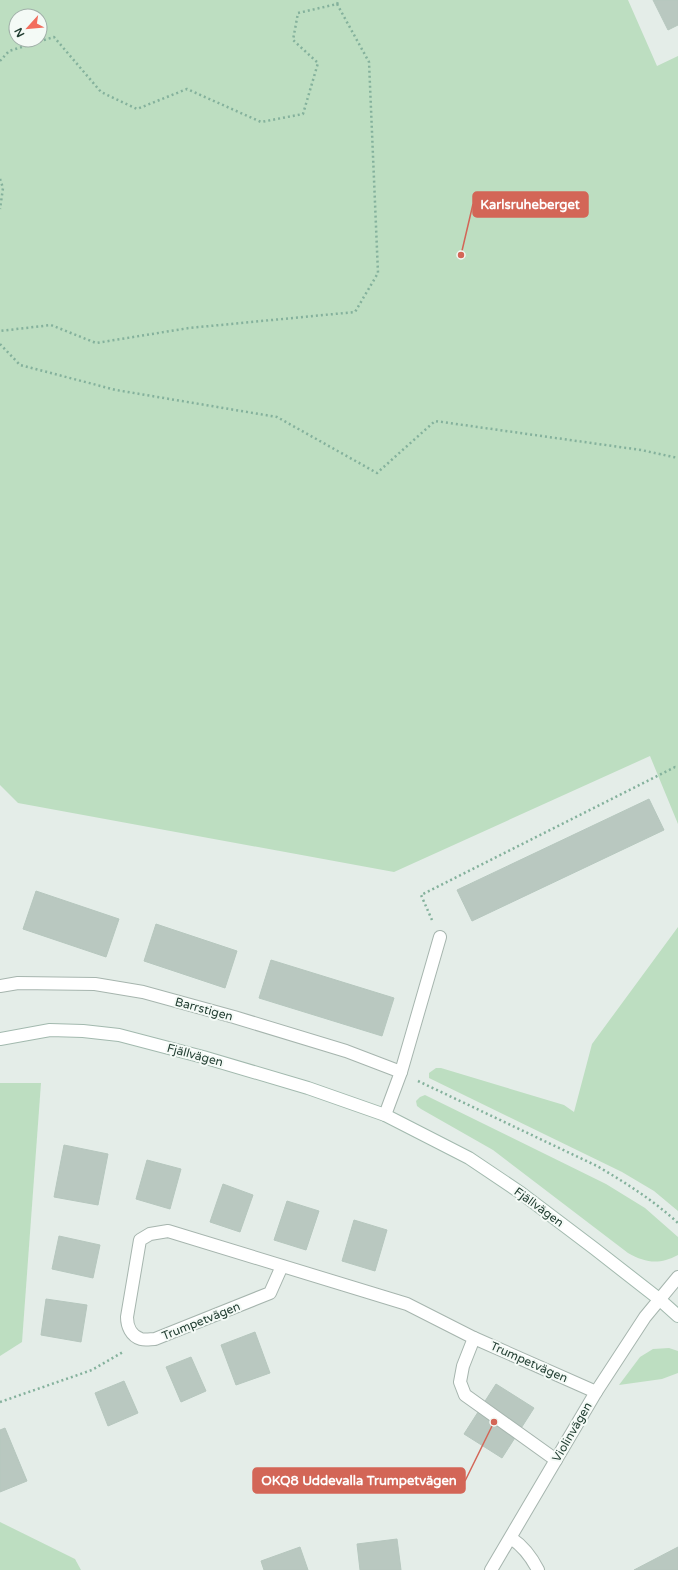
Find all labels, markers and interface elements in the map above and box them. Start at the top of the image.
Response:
north arrow [8,8,48,48]
text: N [12,25,27,39]
callout: Karlsruheberget [473,192,588,217]
text: Karlsruheberget [480,197,580,213]
street label: Barrstigen [174,995,234,1023]
street label: Fjällvägen [165,1041,225,1069]
street label: Fjällvägen [512,1184,566,1230]
street label: Trumpetvägen [160,1299,242,1343]
street label: Trumpetvägen [488,1339,570,1385]
street label: Violinvägen [549,1400,595,1464]
callout: OKQ8 Uddevalla Trumpetvägen [253,1468,465,1493]
text: OKQ8 Uddevalla Trumpetvägen [261,1473,457,1489]

